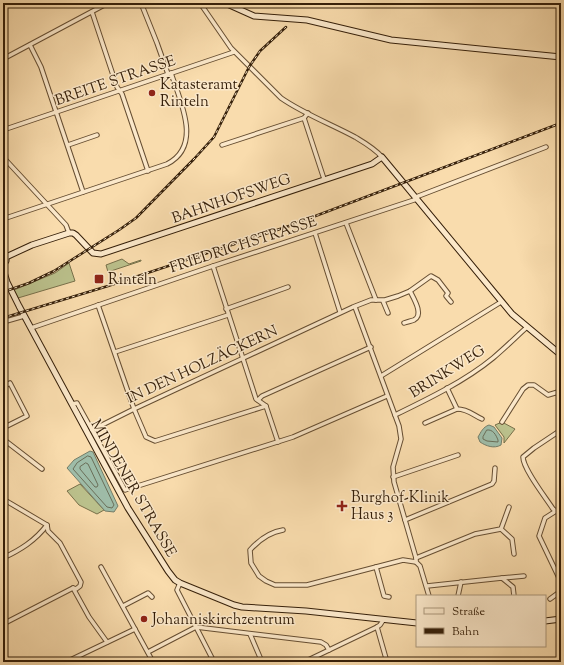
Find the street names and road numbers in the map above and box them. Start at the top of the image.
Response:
street label: BREITE STRASSE [52,51,179,112]
street label: BAHNHOFSWEG [169,169,294,230]
street label: FRIEDRICHSTRASSE [167,212,320,279]
street label: IN DEN HOLZÄCKERN [123,320,282,410]
street label: BRINKWEG [406,341,490,404]
street label: MINDENER STRASSE [85,416,181,561]

